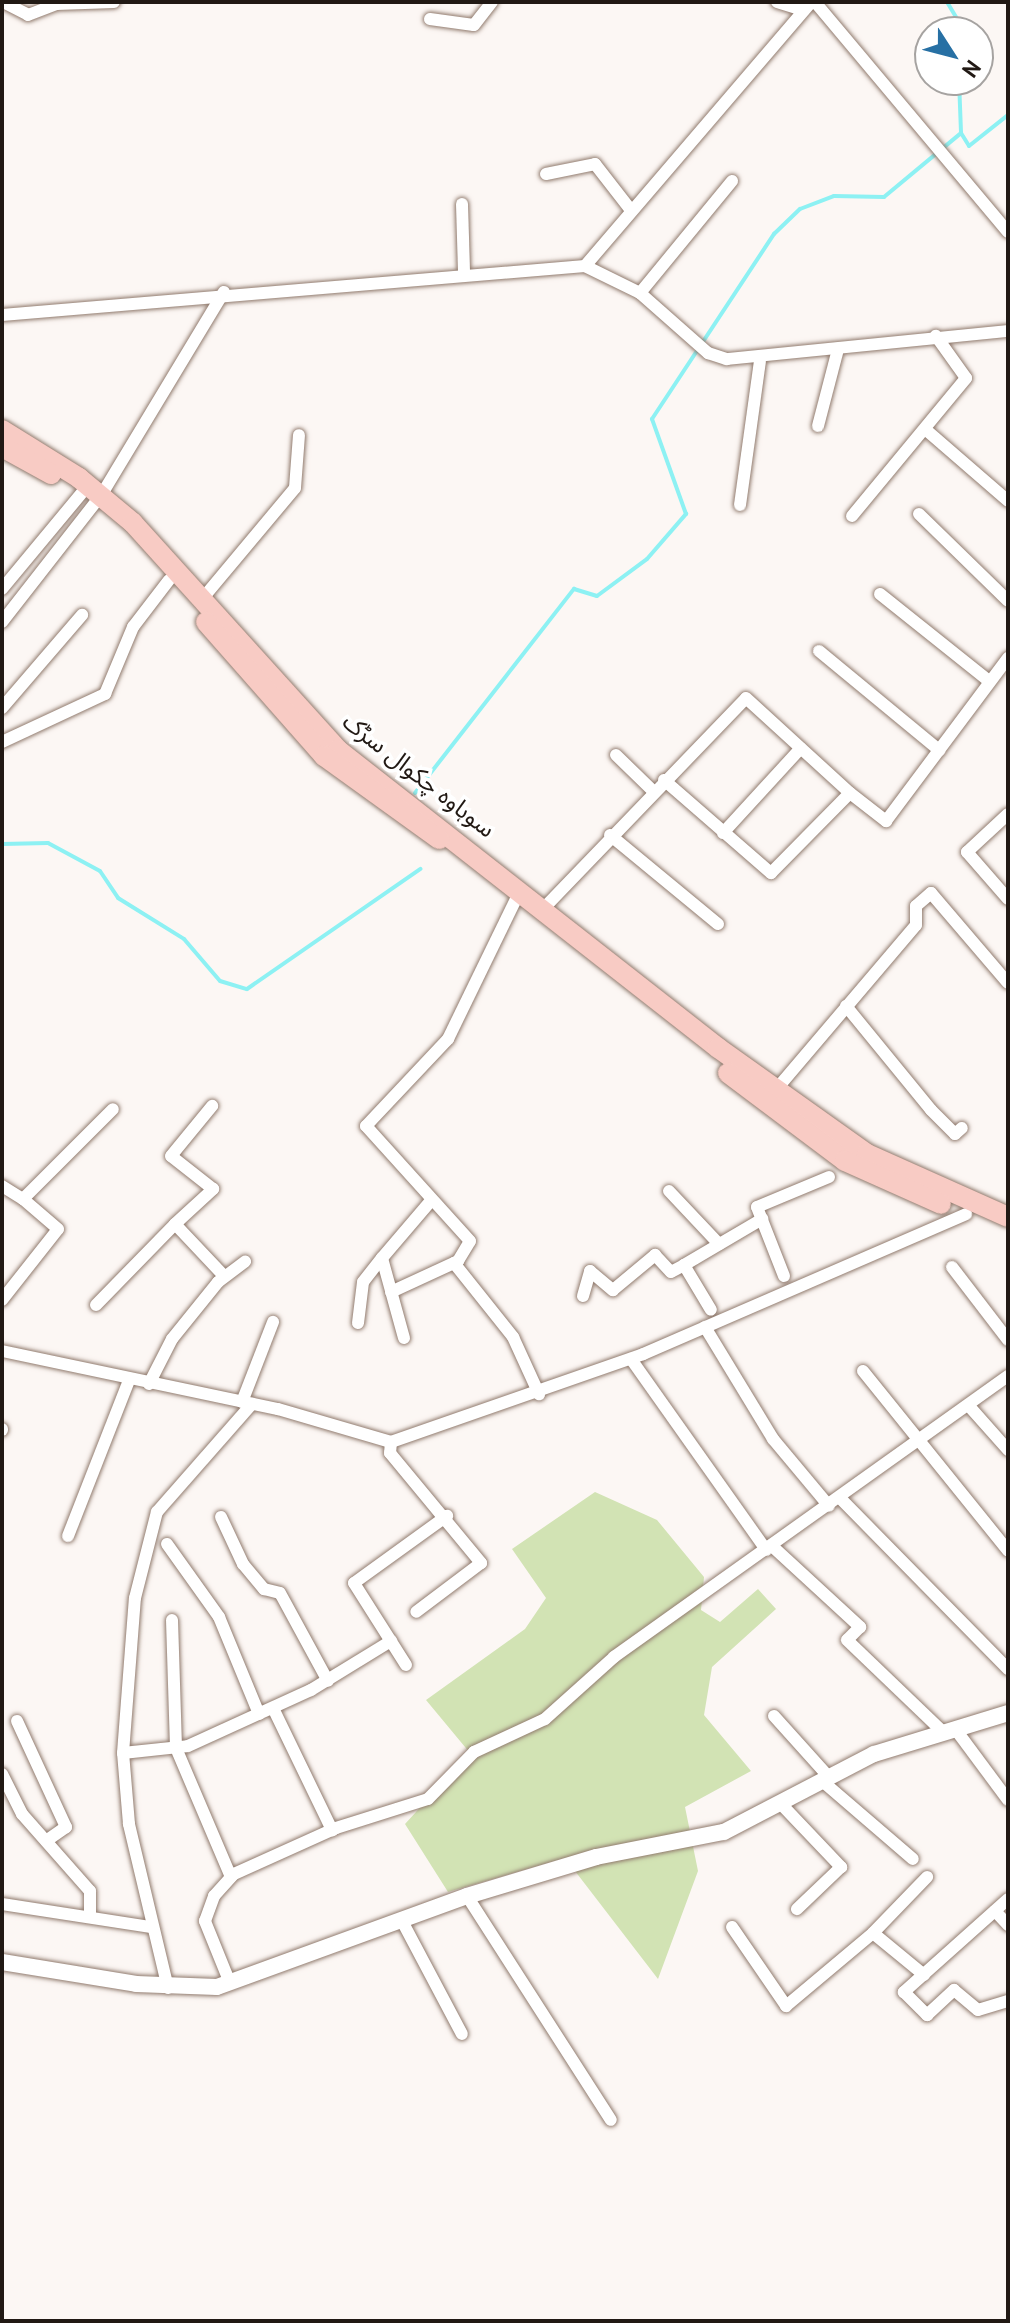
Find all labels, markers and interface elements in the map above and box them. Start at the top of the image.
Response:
north arrow [914,16,994,96]
text: N [956,55,987,83]
street label: سوہاوہ چکوال سڑک [337,707,501,843]

